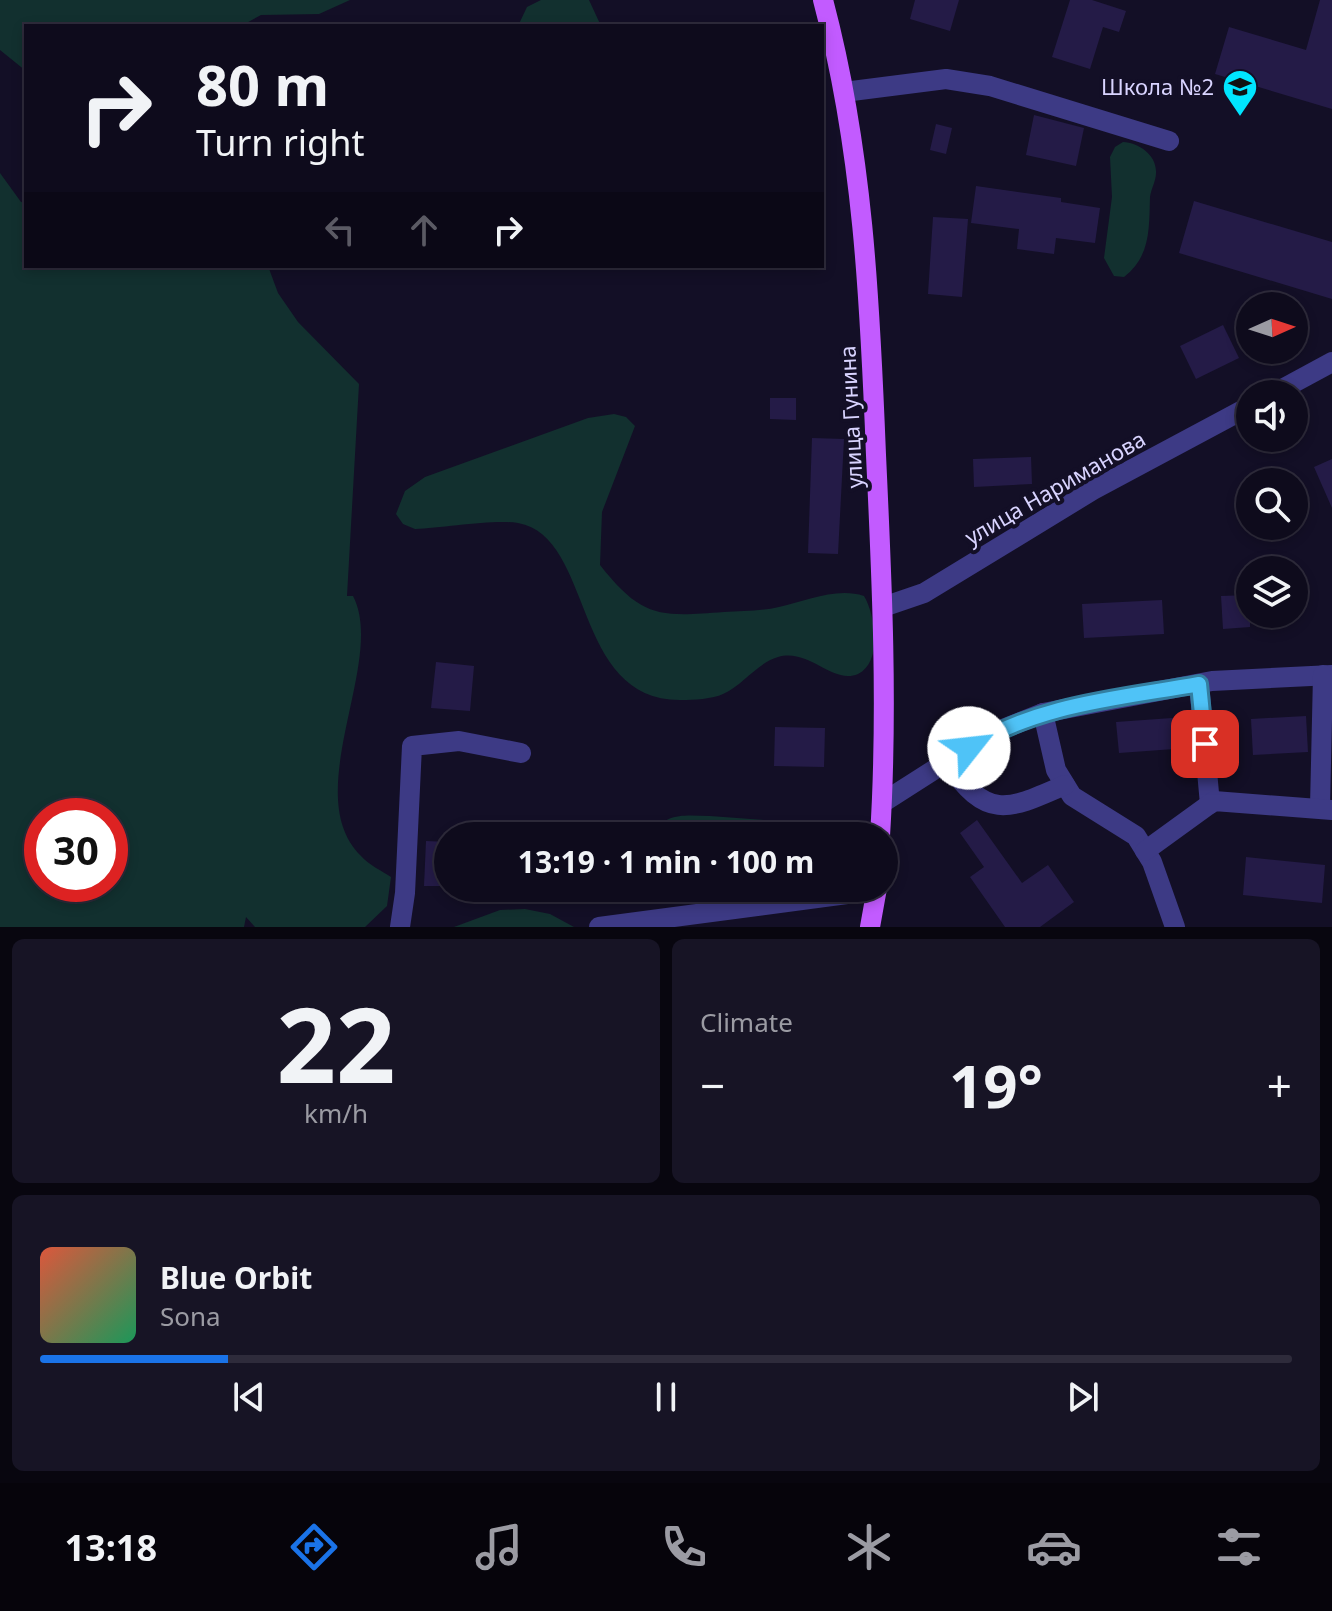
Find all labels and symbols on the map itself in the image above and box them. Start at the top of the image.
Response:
school or university icon: Школа №2 [1221,68,1259,118]
place label: Школа №2 [1101,71,1214,101]
north arrow [1236,292,1308,364]
street label: улица Гунина [831,345,869,489]
street label: улица Нариманова [959,423,1150,551]
position arrow [927,706,1011,790]
pin [1171,710,1239,778]
speed limit sign: 30 [24,798,128,902]

